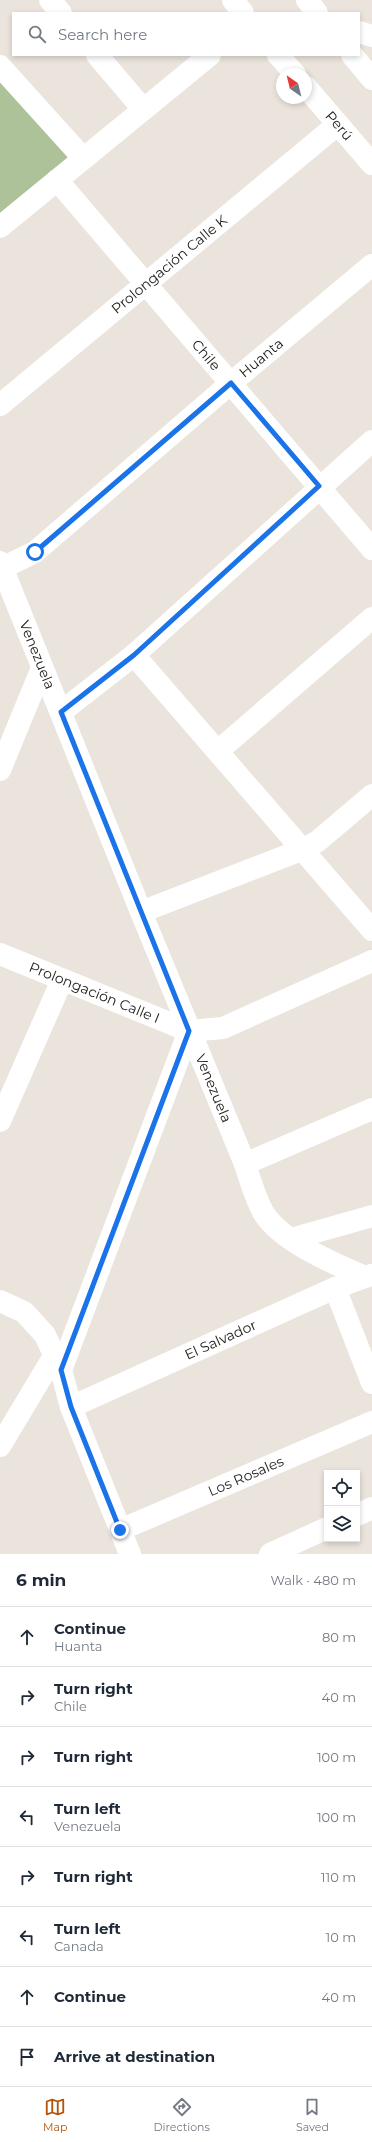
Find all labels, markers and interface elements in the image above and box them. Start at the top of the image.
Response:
search box [12,12,360,56]
icon: search [26,23,48,45]
text: Search here [58,25,147,44]
north arrow [276,68,312,104]
street label: Perú [321,107,357,144]
street label: Prolongación Calle K [108,211,231,318]
street label: Huanta [235,334,287,381]
street label: Chile [188,336,225,374]
route start [26,543,44,561]
street label: Venezuela [15,618,59,692]
street label: Prolongación Calle I [27,958,162,1027]
street label: Venezuela [192,1051,236,1125]
street label: El Salvador [182,1315,260,1364]
street label: Los Rosales [205,1452,287,1500]
map controls [324,1470,360,1542]
button: locate [324,1470,360,1506]
button: layers [324,1506,360,1542]
route end [111,1521,129,1539]
text: 6 min [16,1570,66,1590]
text: Walk · 480 m [270,1572,356,1588]
text: Continue [54,1619,126,1638]
icon: ahead [16,1626,38,1648]
text: 80 m [322,1629,356,1645]
text: Huanta [54,1638,102,1654]
text: Turn right [54,1679,133,1698]
icon: right [16,1686,38,1708]
text: 40 m [322,1689,356,1705]
text: Chile [54,1698,87,1714]
icon: right [16,1746,38,1768]
text: Turn right [54,1747,133,1766]
text: 100 m [317,1749,356,1765]
text: Turn left [54,1799,121,1818]
icon: left [16,1806,38,1828]
text: 100 m [317,1809,356,1825]
text: Venezuela [54,1818,121,1834]
icon: right [16,1866,38,1888]
text: Turn right [54,1867,133,1886]
text: 110 m [321,1869,356,1885]
text: Turn left [54,1919,121,1938]
icon: left [16,1926,38,1948]
text: 10 m [326,1929,356,1945]
text: Canada [54,1938,104,1954]
icon: ahead [16,1986,38,2008]
text: Continue [54,1987,126,2006]
text: 40 m [322,1989,356,2005]
icon: arrive [16,2046,38,2068]
text: Arrive at destination [54,2047,215,2066]
tab: Map [43,2096,67,2134]
tab: Directions [154,2096,210,2134]
tab: Saved [296,2096,329,2134]

